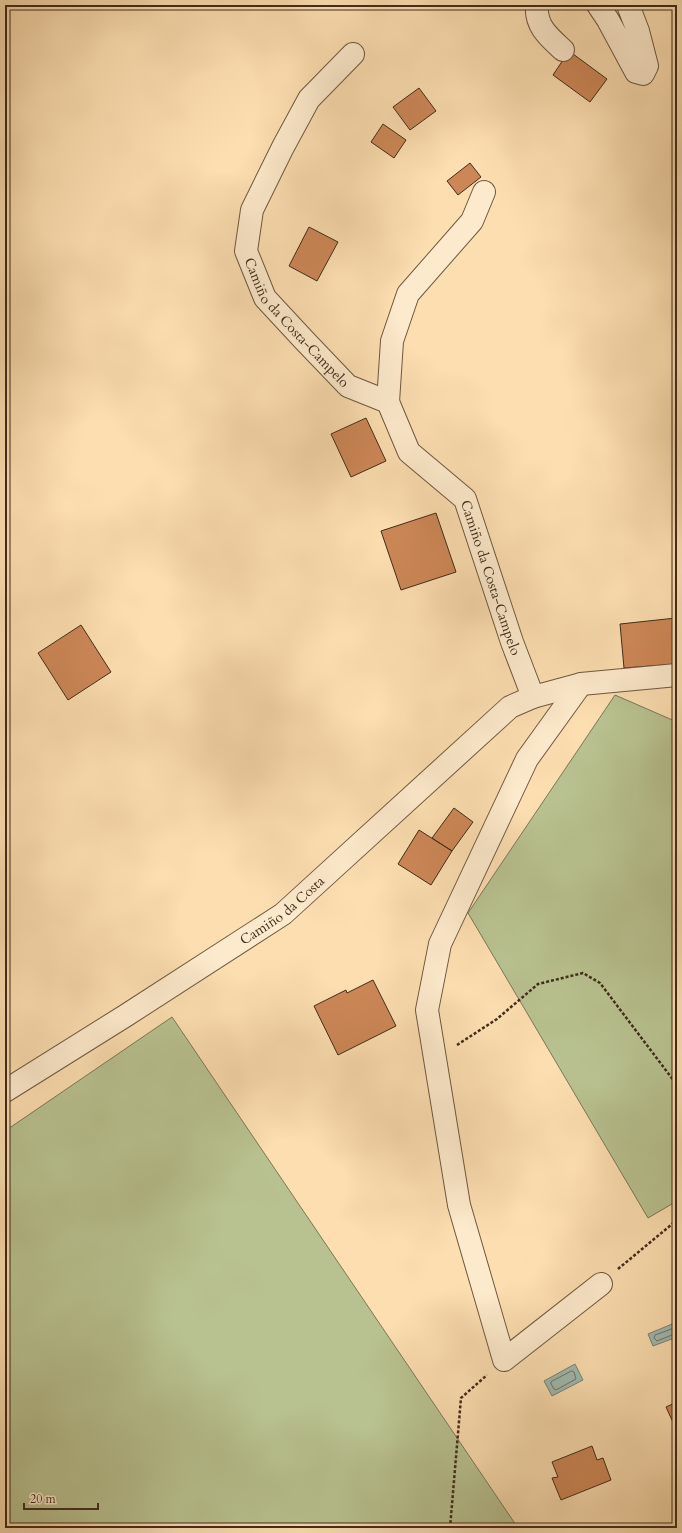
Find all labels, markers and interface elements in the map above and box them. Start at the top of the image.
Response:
street label: Camiño da Costa-Campelo [240,255,354,392]
street label: Camiño da Costa-Campelo [456,498,525,659]
street label: Camiño da Costa [236,872,329,949]
scale bar [24,1485,98,1511]
text: 20 m [30,1491,57,1507]

